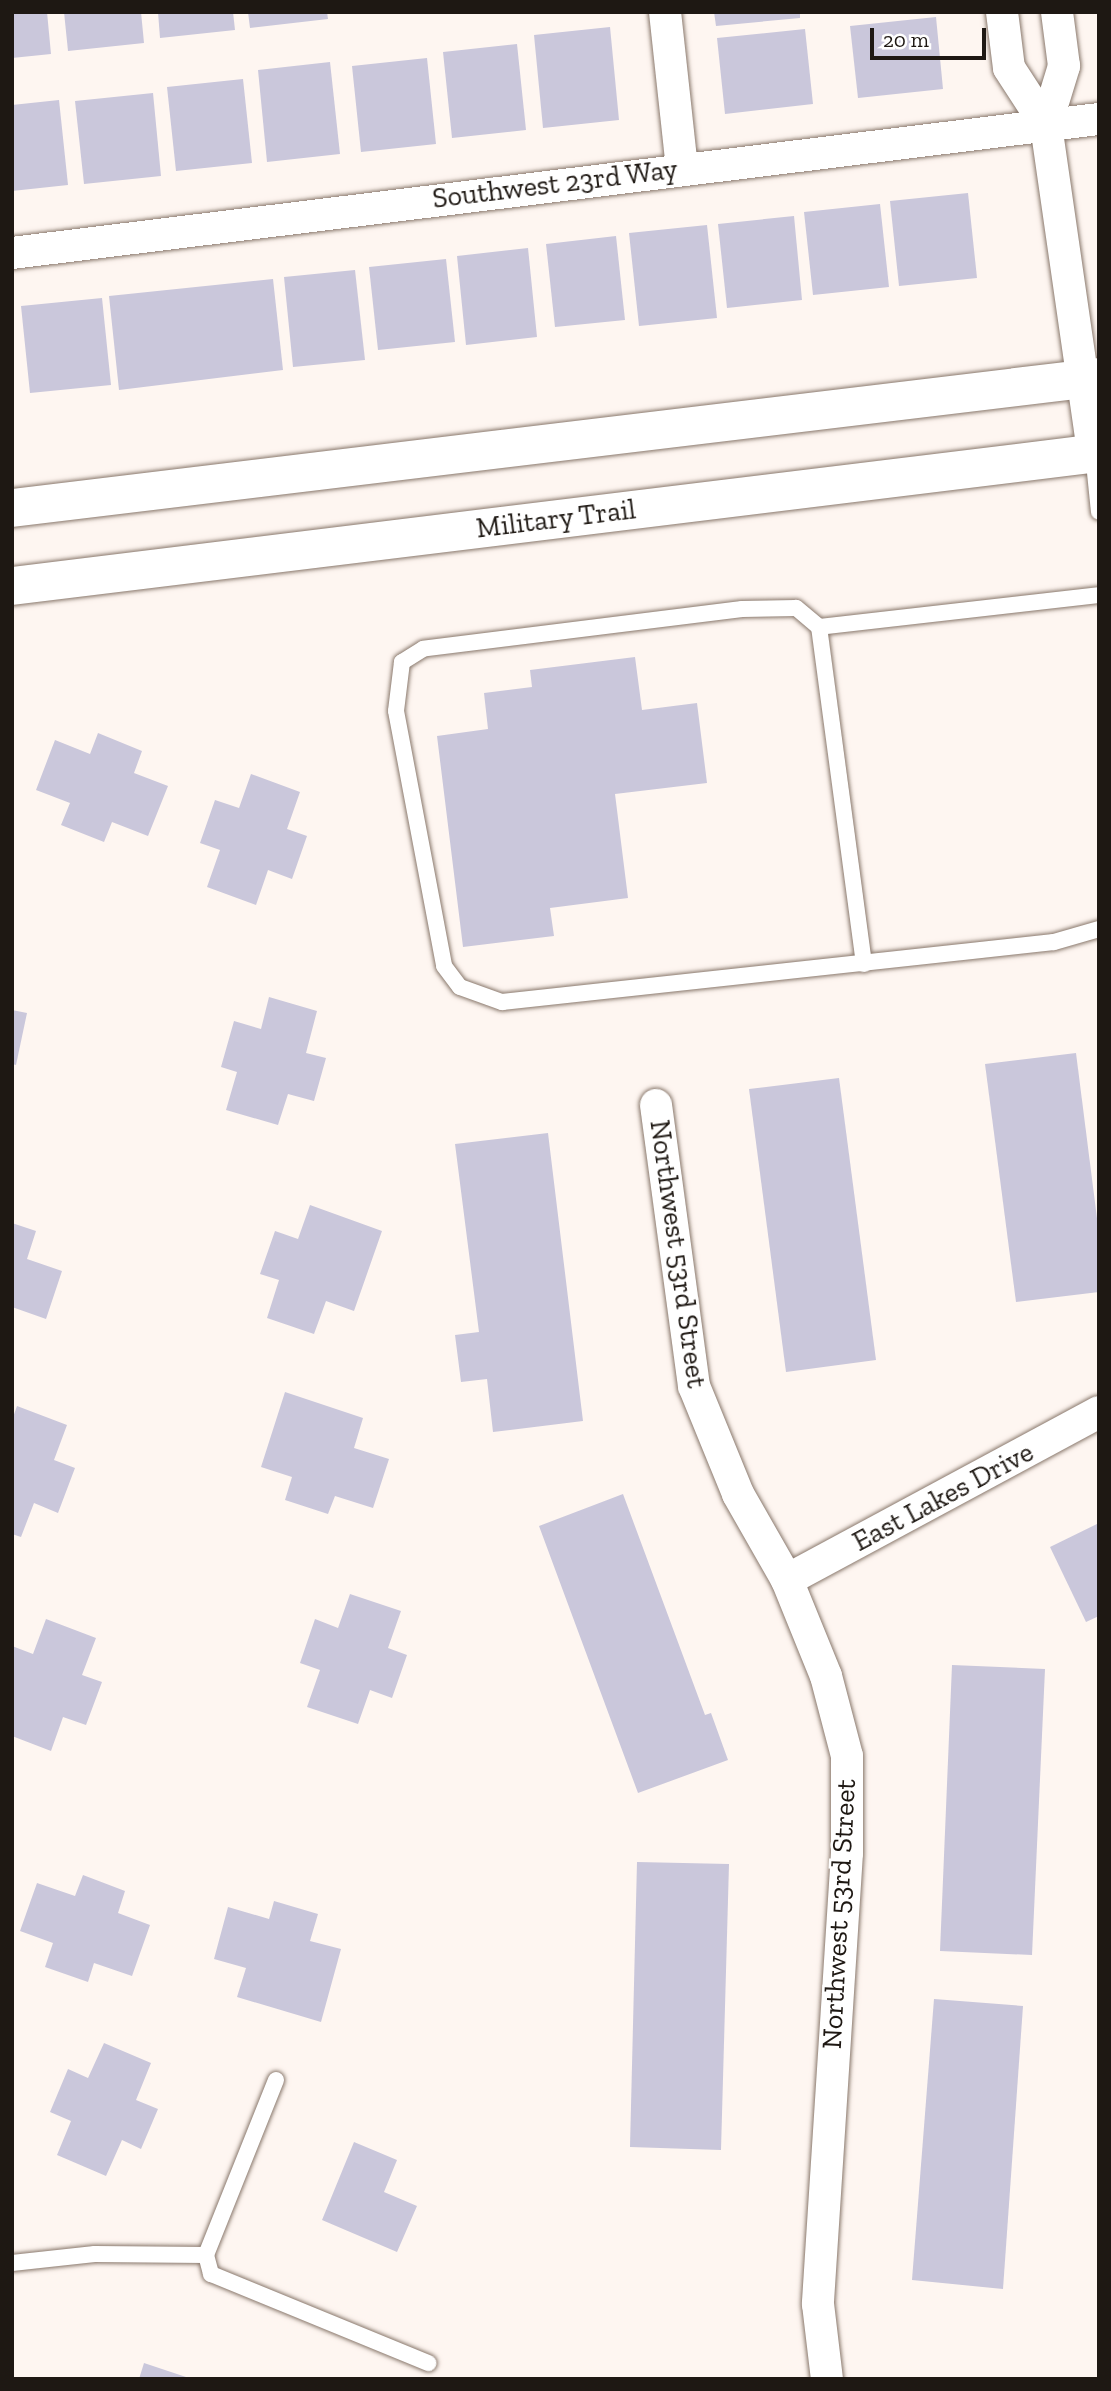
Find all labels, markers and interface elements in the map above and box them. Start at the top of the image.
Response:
scale bar [873,14,988,58]
text: 20 m [883,27,929,52]
street label: Southwest 23rd Way [430,152,680,216]
street label: Military Trail [474,492,638,546]
street label: Northwest 53rd Street [643,1118,713,1390]
street label: East Lakes Drive [847,1435,1039,1559]
street label: Northwest 53rd Street [815,1778,863,2050]

